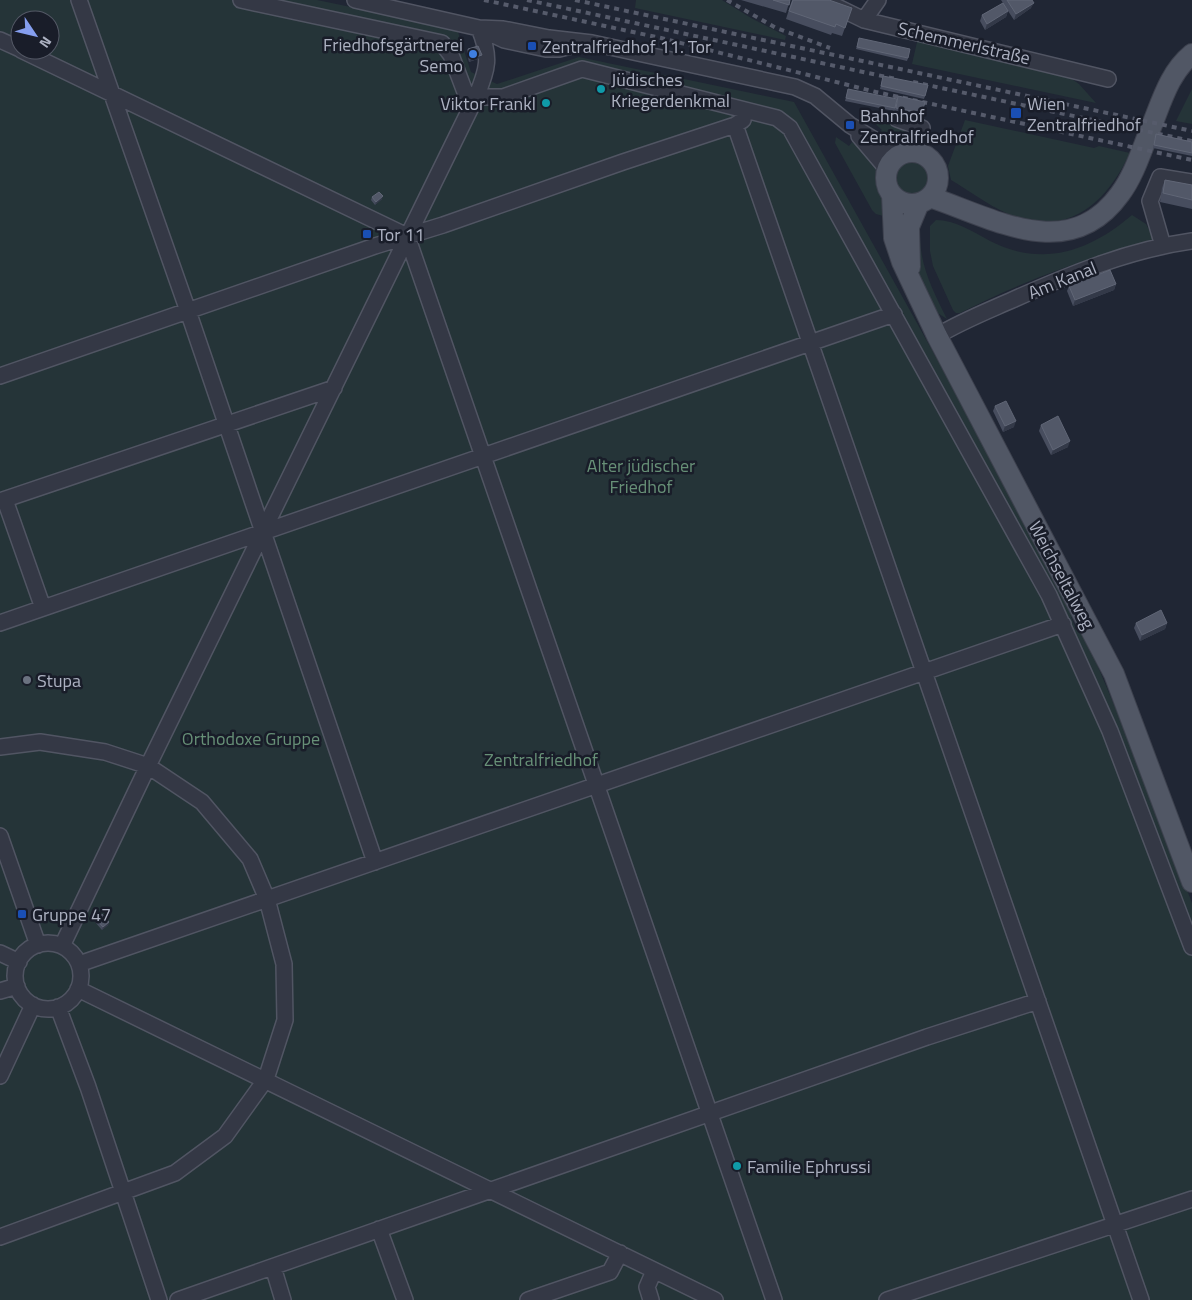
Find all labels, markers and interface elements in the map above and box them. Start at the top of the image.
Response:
north arrow [10,10,60,60]
street label: Schemmerlstraße [895,15,1033,71]
place label: Friedhofsgärtnerei Semo [323,31,463,79]
text: N [35,33,57,53]
place label: Zentralfriedhof 11. Tor [542,33,711,60]
marker: Zentralfriedhof 11. Tor [526,40,538,52]
marker: Friedhofsgärtnerei Semo [467,48,479,60]
place label: Jüdisches Kriegerdenkmal [611,66,730,114]
marker: Jüdisches Kriegerdenkmal [595,83,607,95]
place label: Viktor Frankl [440,90,536,117]
place label: Wien Zentralfriedhof [1027,90,1141,138]
marker: Viktor Frankl [540,97,552,109]
place label: Bahnhof Zentralfriedhof [860,102,974,150]
marker: Wien Zentralfriedhof [1009,106,1023,120]
marker: Bahnhof Zentralfriedhof [844,119,856,131]
place label: Tor 11 [377,221,425,248]
marker: Tor 11 [361,228,373,240]
street label: Am Kanal [1024,254,1100,306]
park label: Alter jüdischer Friedhof [587,452,695,500]
street label: Weichseltalweg [1022,516,1102,634]
place label: Stupa [37,667,81,694]
marker: Stupa [21,674,33,686]
park label: Orthodoxe Gruppe [182,725,320,752]
park label: Zentralfriedhof [484,746,598,773]
place label: Gruppe 47 [32,901,111,928]
marker: Gruppe 47 [16,908,28,920]
place label: Familie Ephrussi [747,1153,871,1180]
marker: Familie Ephrussi [731,1160,743,1172]

